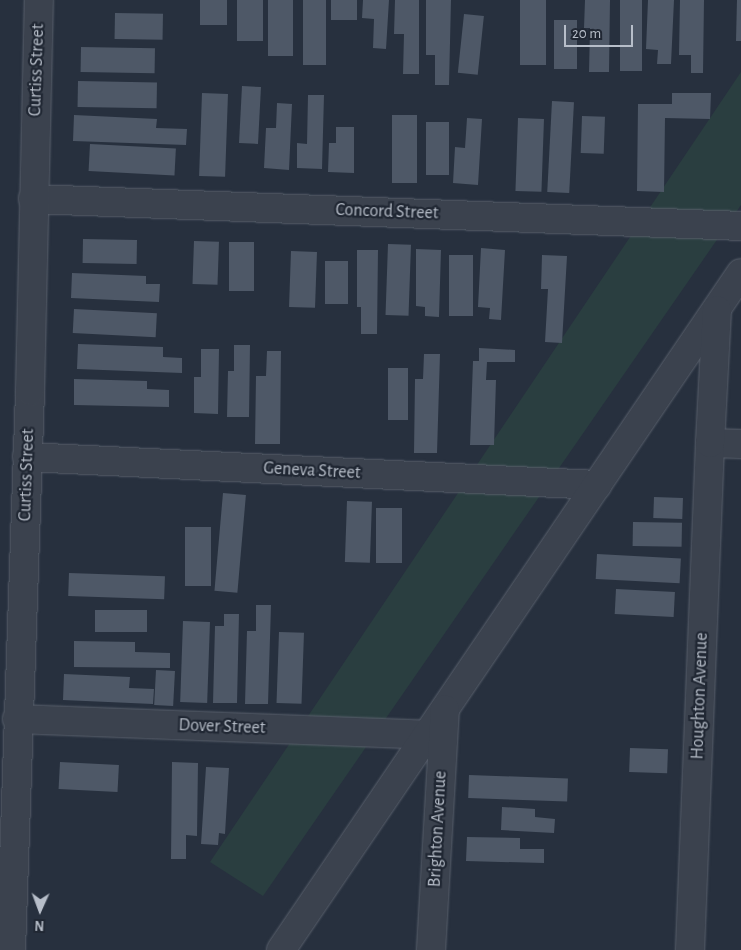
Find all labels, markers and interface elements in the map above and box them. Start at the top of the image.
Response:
scale bar [566,15,635,47]
street label: Curtiss Street [25,23,49,117]
text: 20 m [572,26,601,41]
street label: Concord Street [335,199,439,225]
street label: Curtiss Street [15,428,39,522]
street label: Geneva Street [263,458,361,484]
street label: Houghton Avenue [687,632,713,760]
street label: Dover Street [178,715,266,739]
street label: Brighton Avenue [424,770,452,888]
north arrow [15,885,65,935]
text: N [34,918,45,932]

